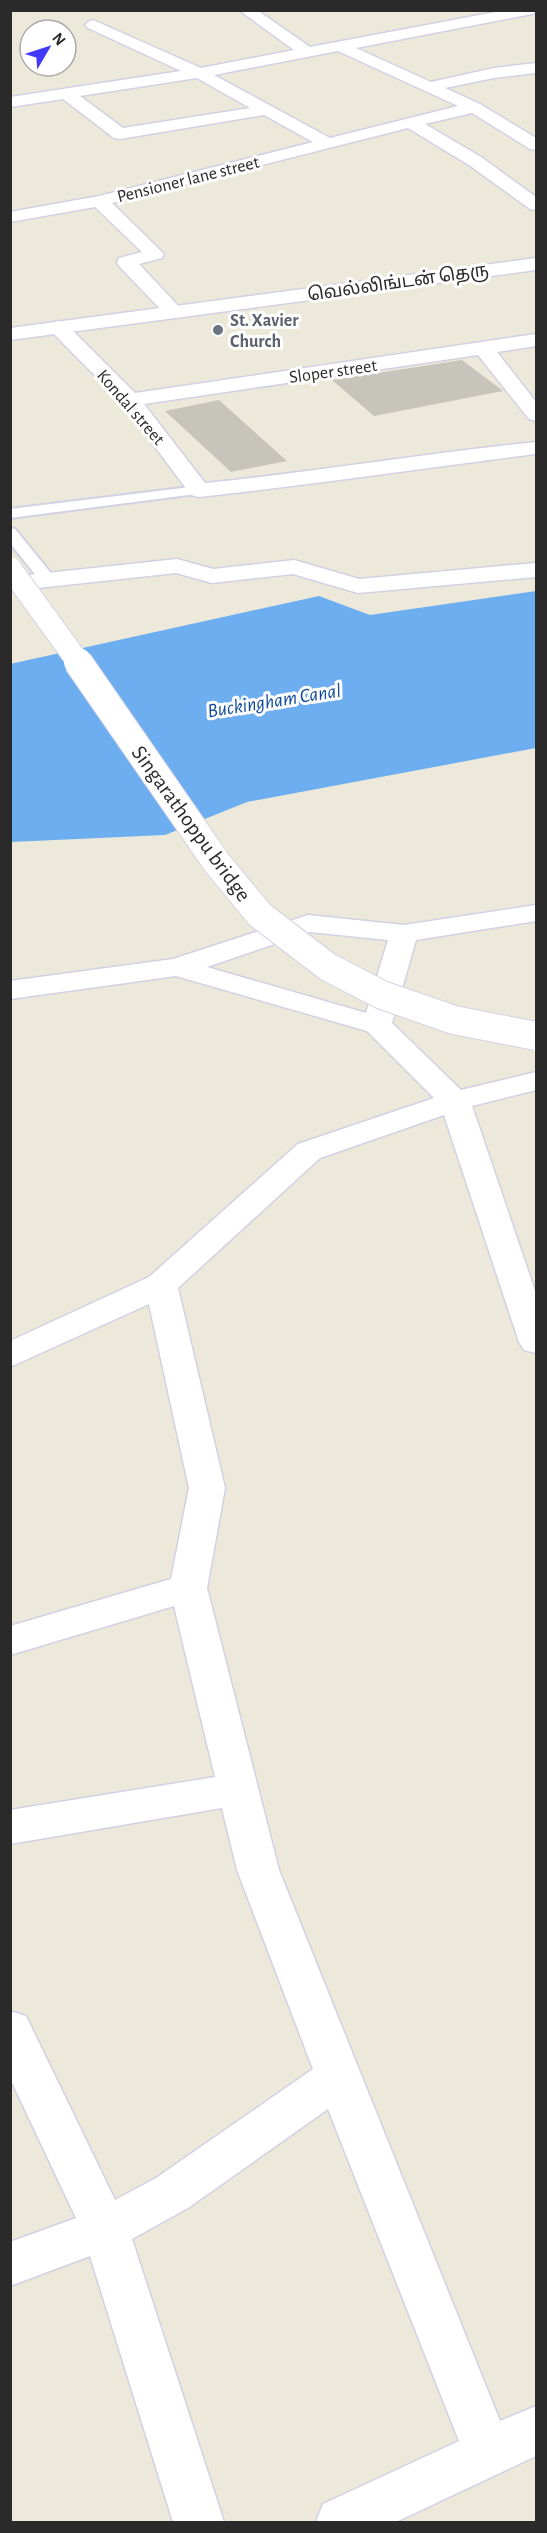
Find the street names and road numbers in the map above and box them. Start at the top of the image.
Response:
street label: Pensioner lane street [115,154,261,206]
street label: வெல்லிங்டன் தெரு [306,259,490,307]
street label: Sloper street [288,357,378,387]
street label: Kondal street [93,367,168,449]
street label: Singarathoppu bridge [127,742,255,906]

